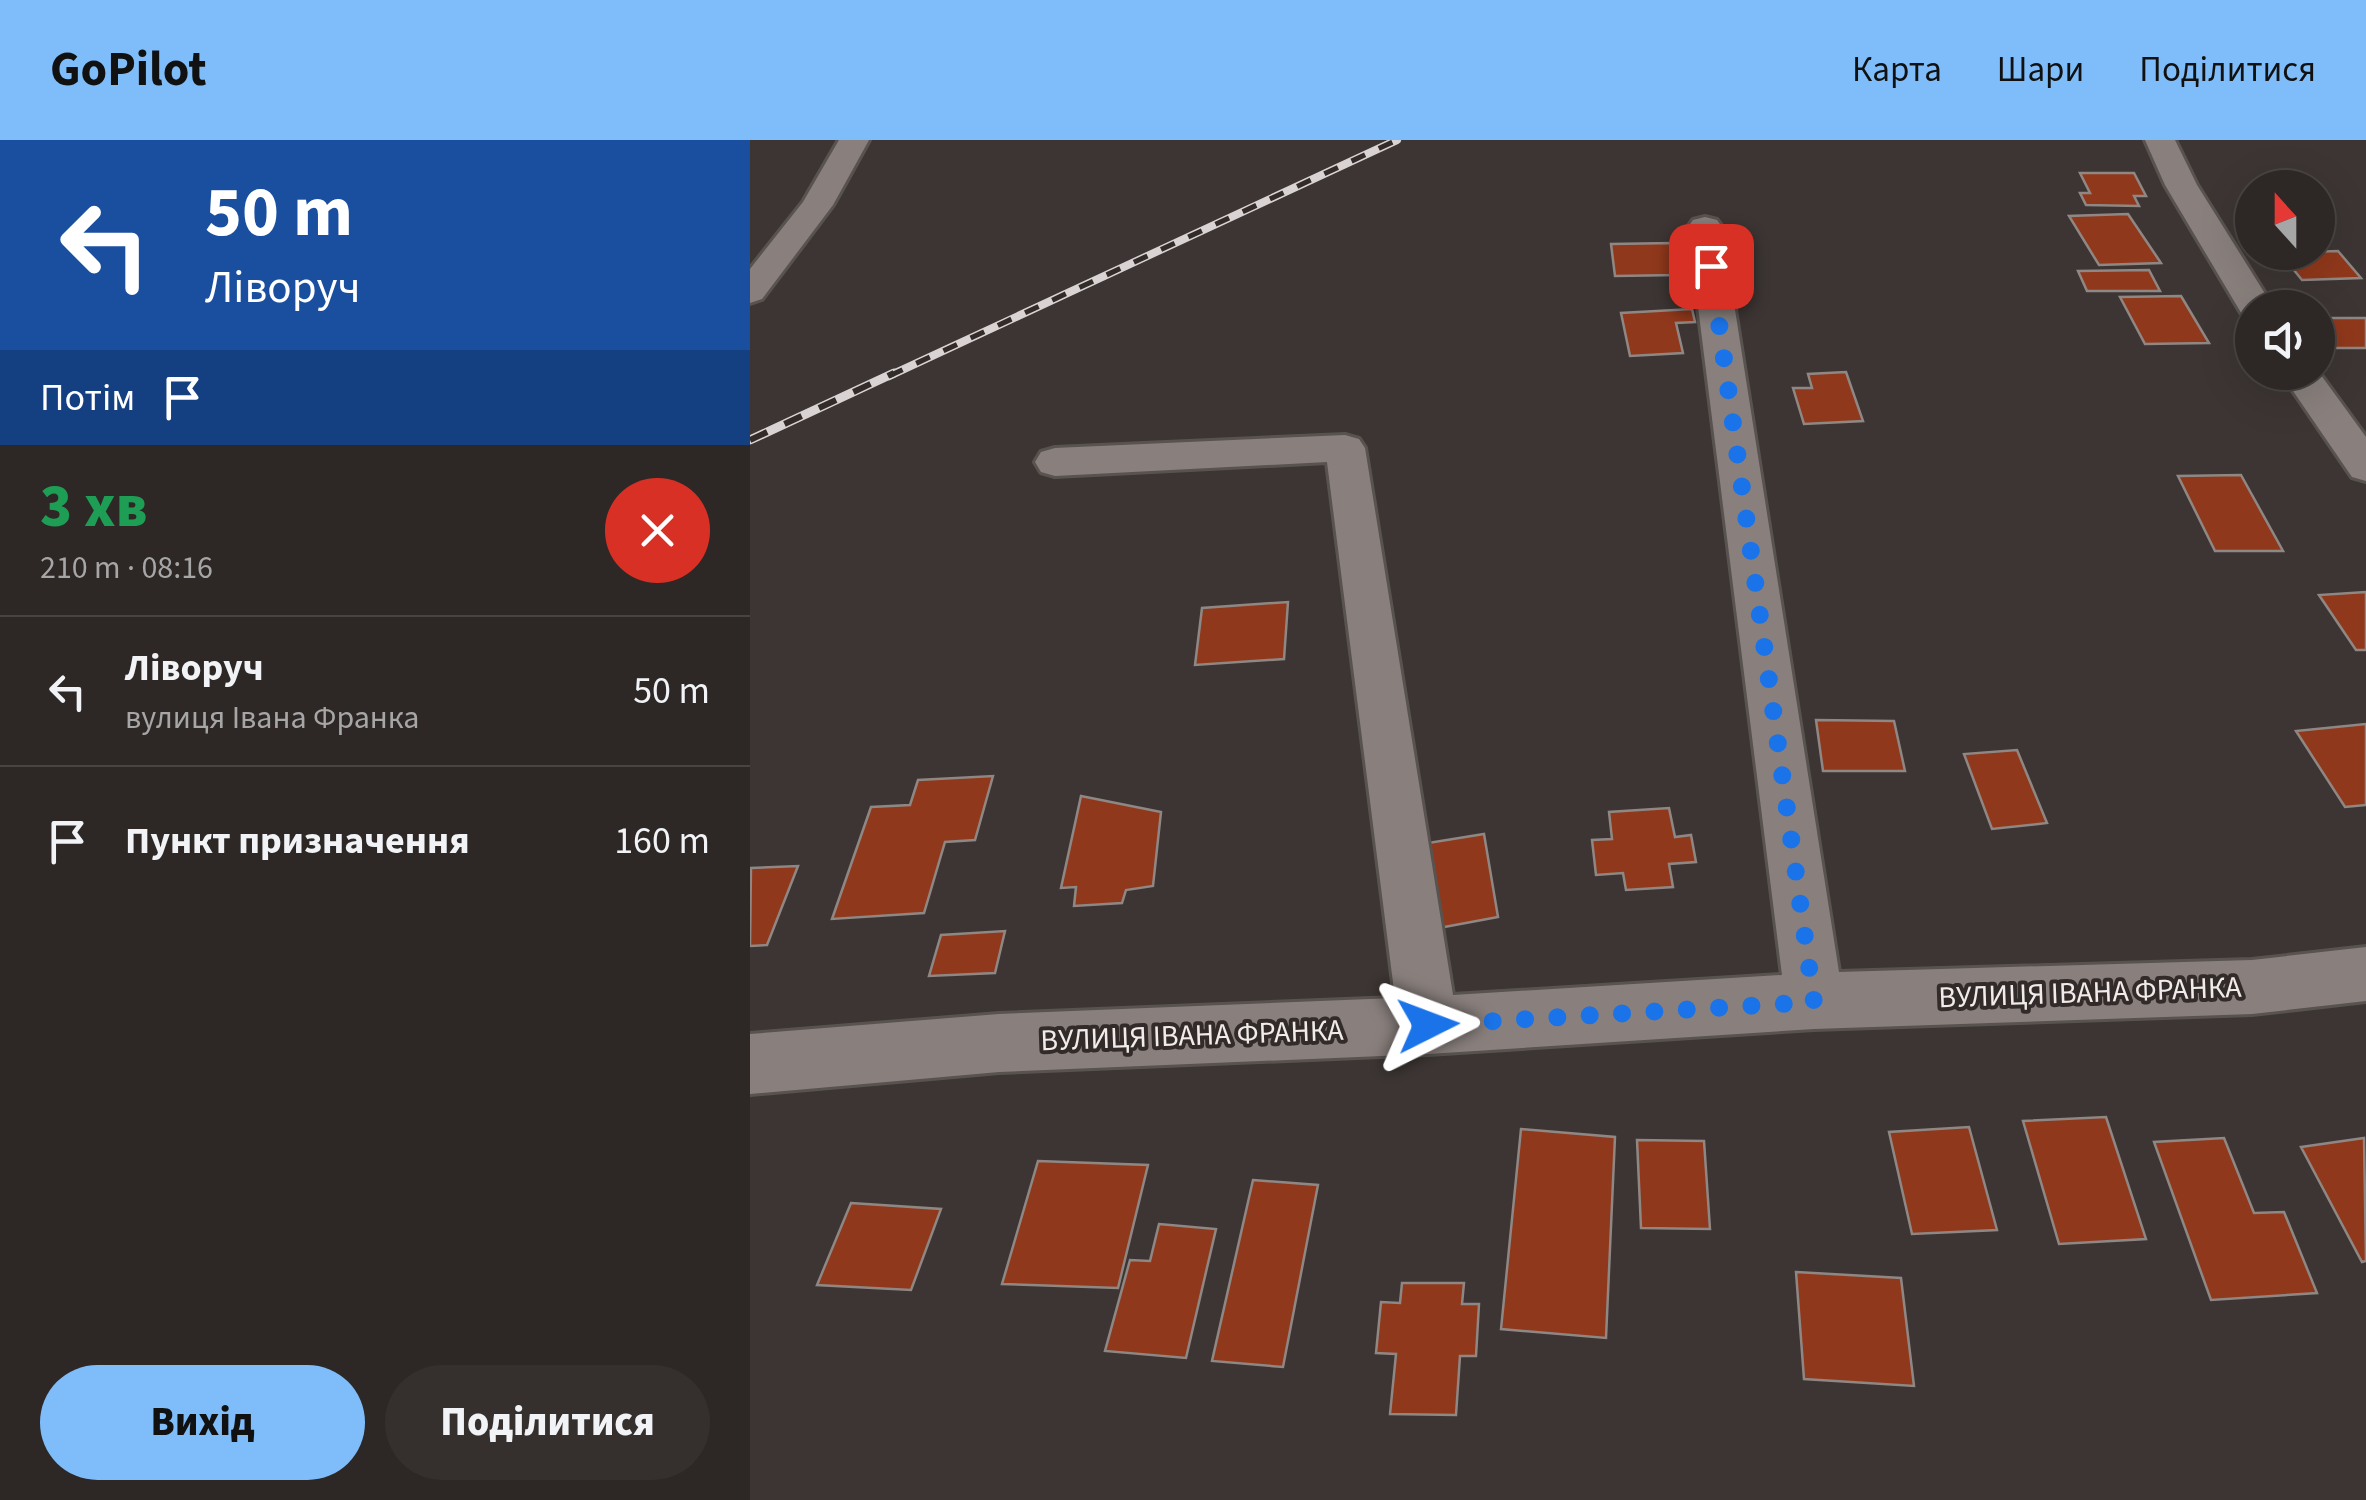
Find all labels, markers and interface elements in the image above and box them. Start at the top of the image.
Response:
text: GoPilot [50,36,207,104]
text: Карта [1852,45,1942,95]
text: Шари [1997,45,2084,95]
text: Поділитися [2139,45,2316,95]
text: 50 m [205,163,353,263]
north arrow [2235,170,2335,270]
map controls [2235,170,2335,390]
icon: left [40,180,170,310]
pin [1669,224,1754,309]
icon: arrive [1684,239,1739,294]
text: Ліворуч [205,256,361,320]
button: sound [2235,290,2335,390]
icon: arrive [155,370,210,425]
text: Потім [40,371,135,425]
text: 3 хв [40,465,148,550]
button: close [605,478,710,583]
text: 210 m · 08:16 [40,545,213,591]
text: Ліворуч [125,641,264,695]
icon: left [40,664,95,719]
text: 50 m [633,664,710,718]
text: вулиця Івана Франка [125,695,419,741]
icon: arrive [40,814,95,869]
text: Пункт призначення [125,814,470,868]
text: 160 m [614,814,710,868]
street label: ВУЛИЦЯ ІВАНА ФРАНКА [1938,966,2243,1019]
position arrow [1376,973,1480,1077]
street label: ВУЛИЦЯ ІВАНА ФРАНКА [1040,1009,1345,1062]
button: Вихід [40,1365,365,1480]
button: Поділитися [385,1365,710,1480]

